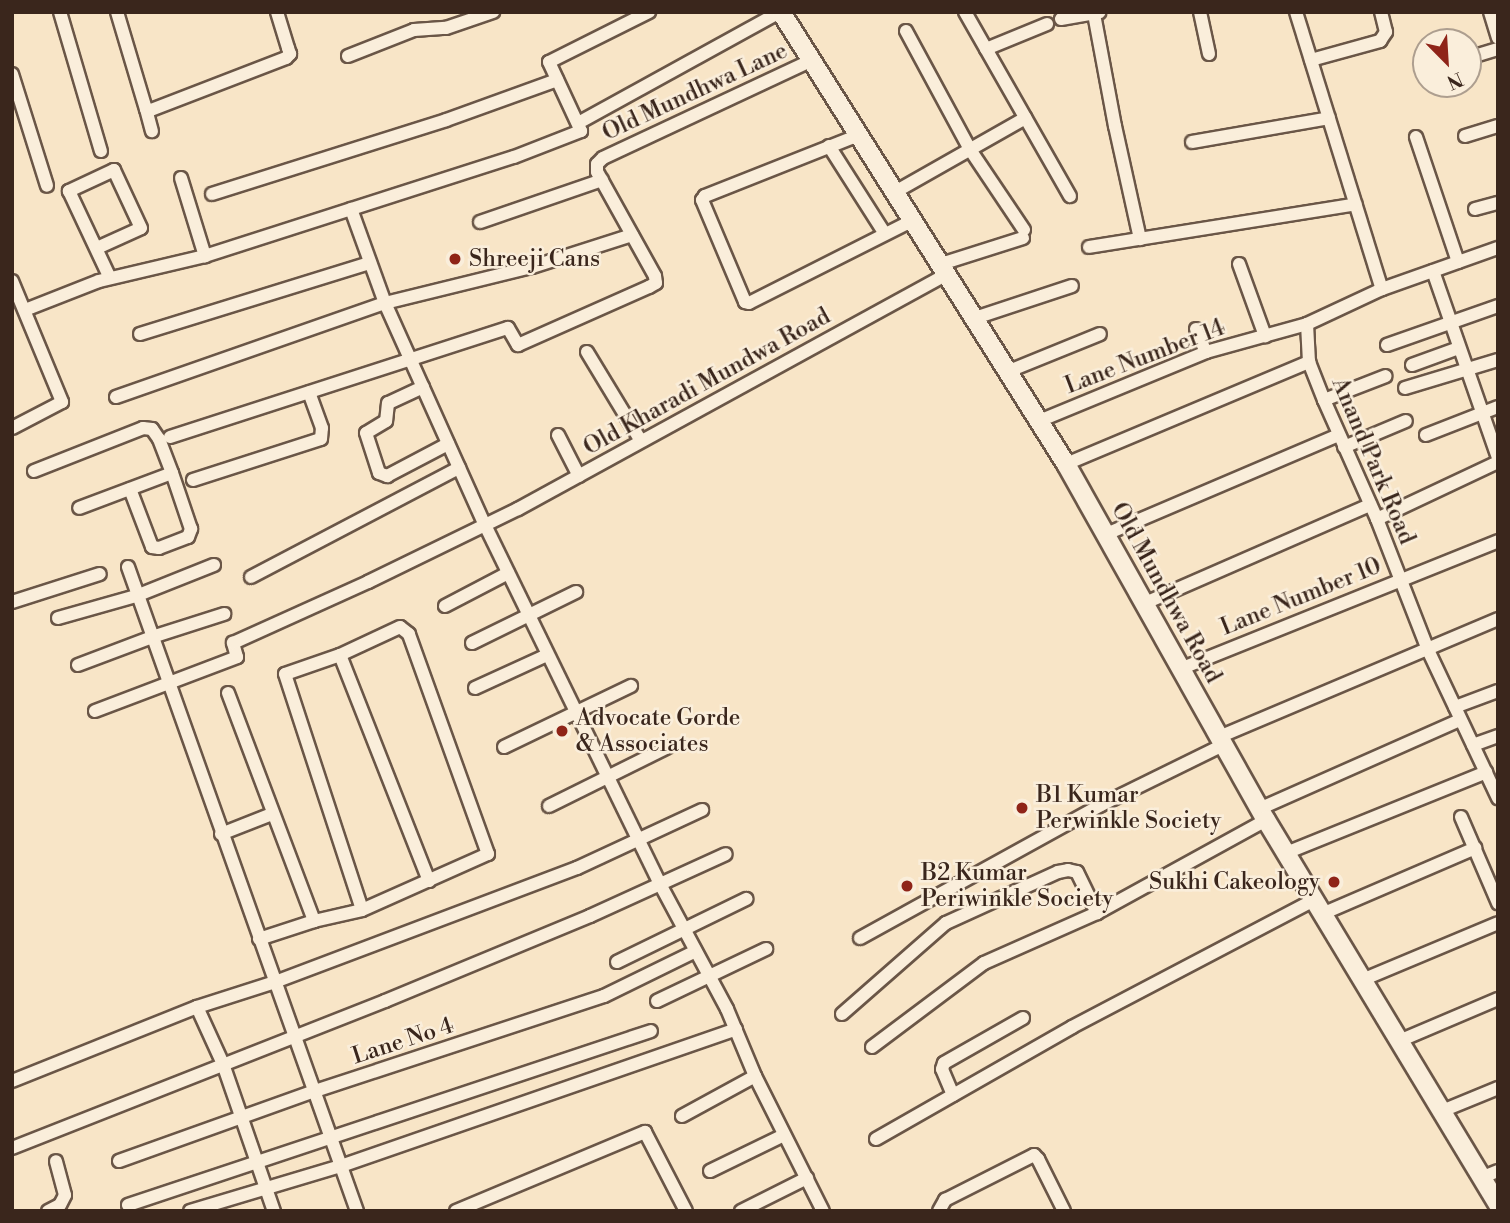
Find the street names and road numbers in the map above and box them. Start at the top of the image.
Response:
street label: Old Mundhwa Lane [598,37,792,147]
street label: Old Kharadi Mundwa Road [579,303,835,461]
street label: Lane Number 14 [1061,314,1229,400]
street label: Anand Park Road [1325,373,1421,549]
street label: Old Mundhwa Road [1105,498,1227,688]
street label: Lane Number 10 [1217,552,1385,642]
street label: Lane No 4 [349,1012,457,1070]

